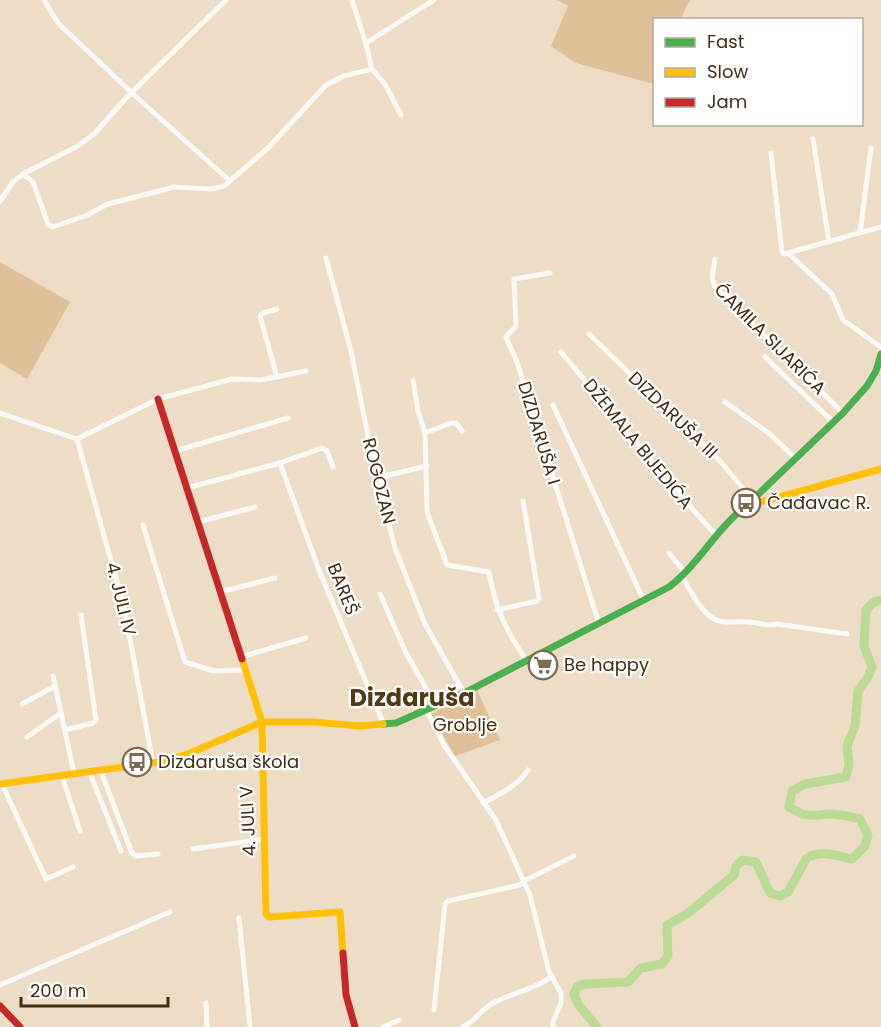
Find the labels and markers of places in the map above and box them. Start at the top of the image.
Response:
bus stop icon: Čađavac R. [730,487,762,519]
place label: Čađavac R. [767,490,870,515]
supermarket icon: Be happy [527,649,559,681]
place label: Be happy [564,652,649,677]
bus stop icon: Dizdaruša škola [121,746,153,778]
place label: Dizdaruša škola [158,749,299,774]

